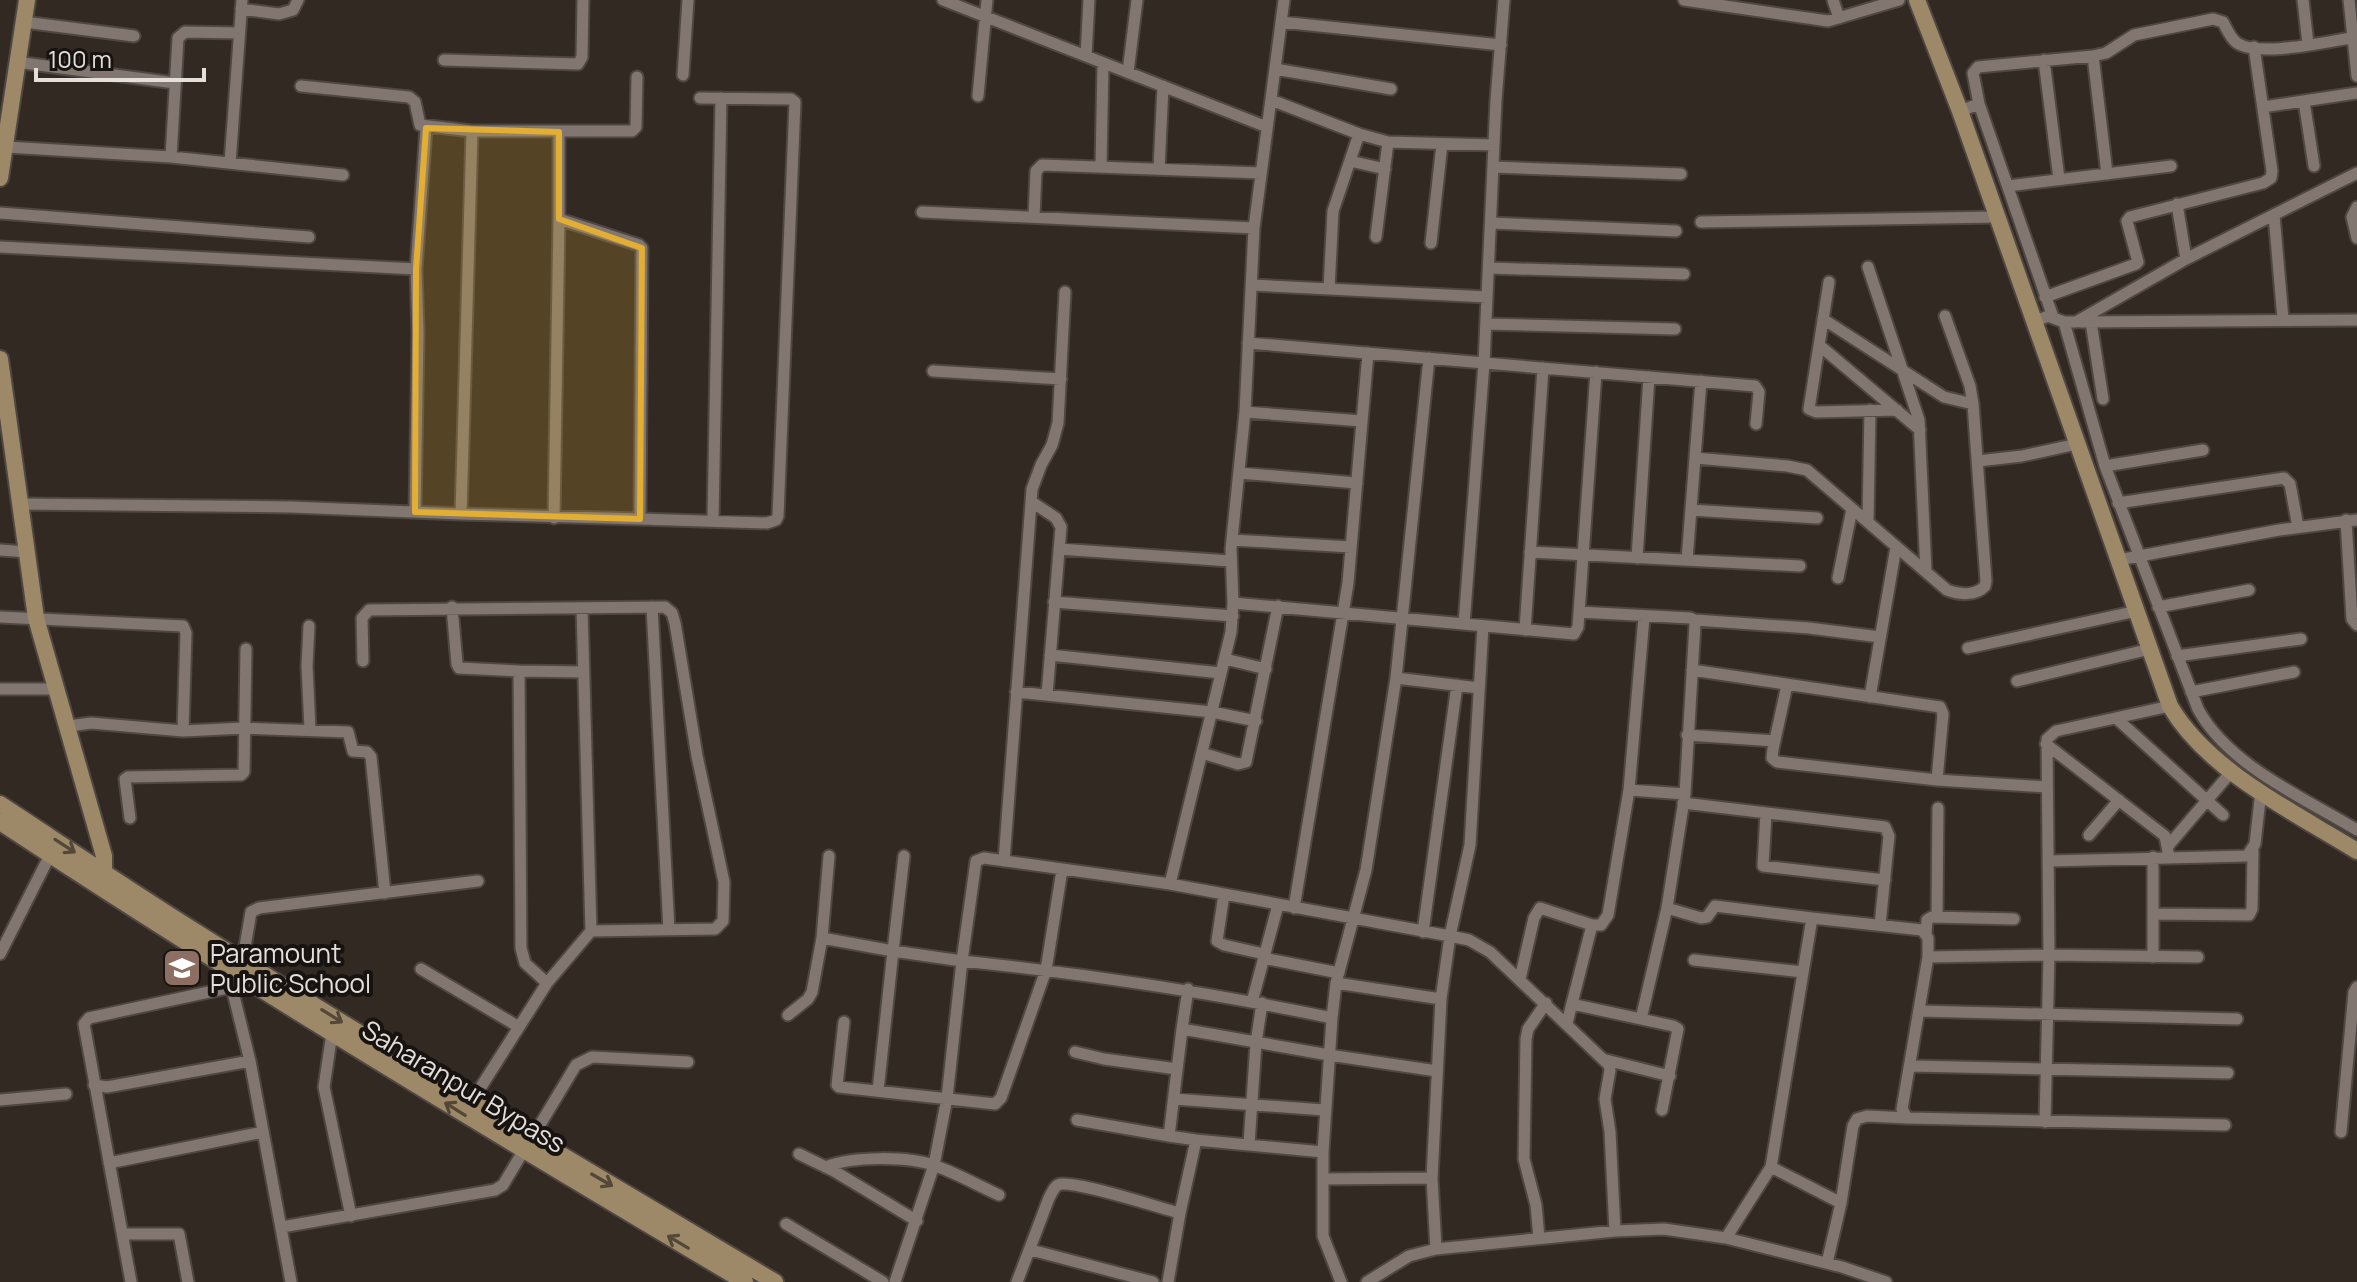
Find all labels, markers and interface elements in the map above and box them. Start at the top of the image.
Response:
scale bar [36,32,204,82]
text: 100 m [48,42,112,75]
one-way arrow [54,838,76,855]
place label: Paramount Public School [210,935,371,1001]
school or university icon: Paramount Public School [161,947,203,989]
one-way arrow [320,1008,343,1024]
street label: Saharanpur Bypass [356,1011,572,1161]
one-way arrow [444,1101,467,1117]
one-way arrow [590,1172,613,1188]
one-way arrow [667,1234,690,1250]

